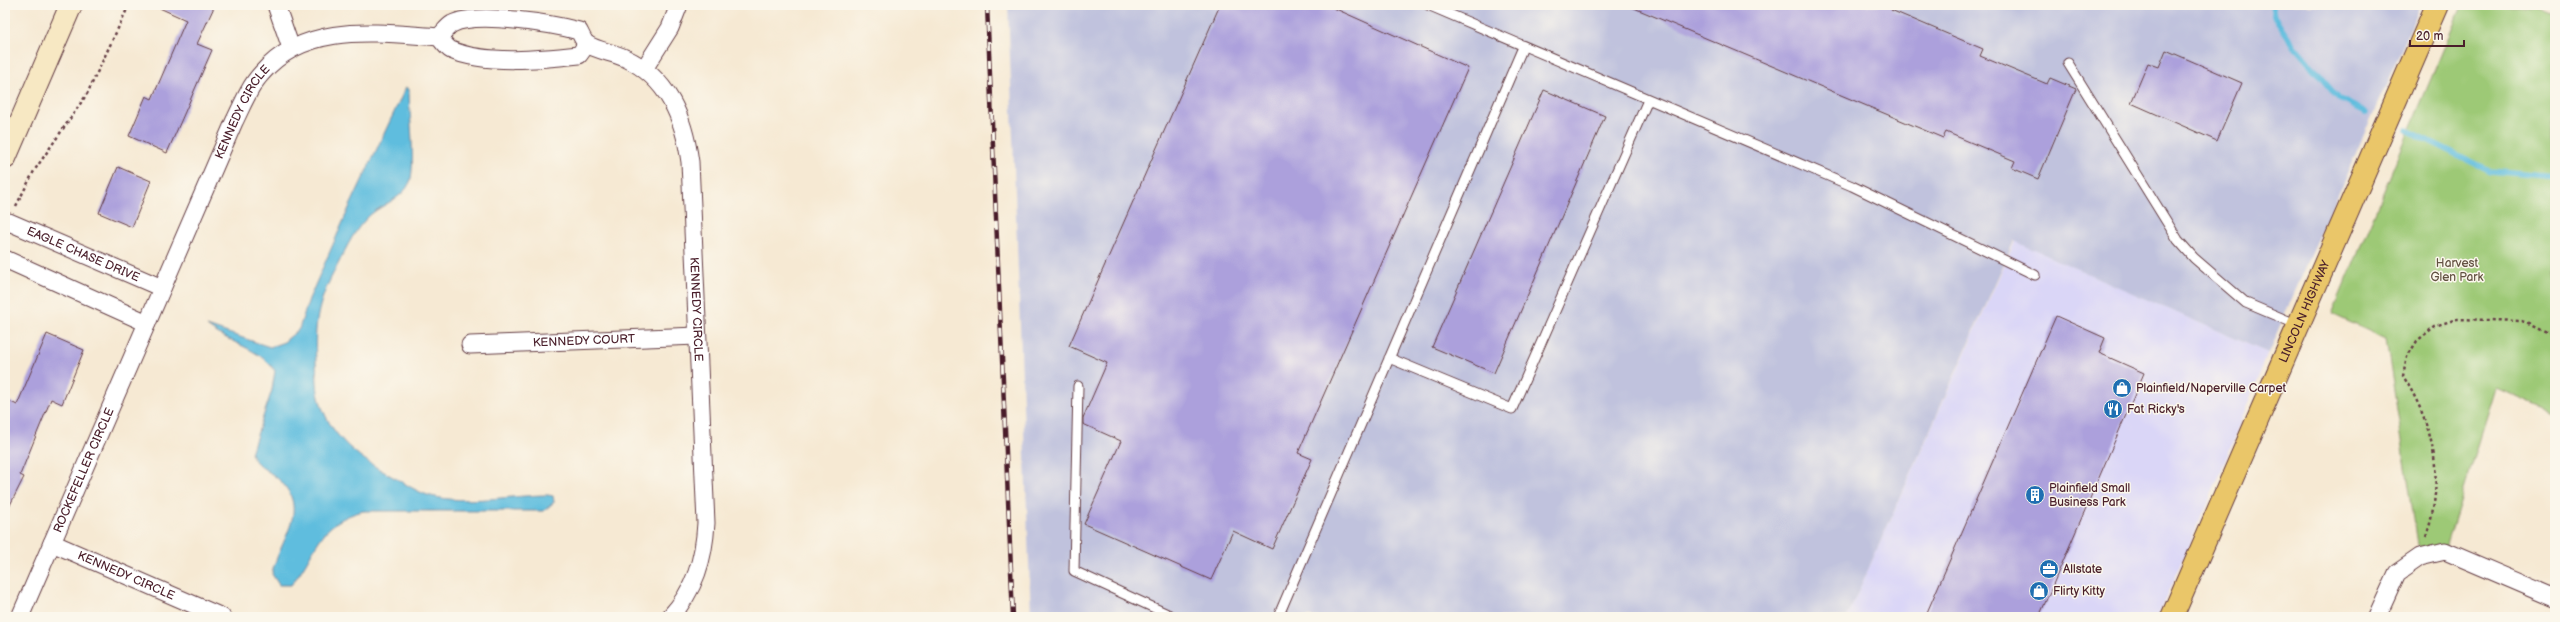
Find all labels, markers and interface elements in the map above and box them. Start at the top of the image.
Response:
scale bar [2410,22,2464,48]
text: 20 m [2416,29,2443,44]
street label: KENNEDY CIRCLE [212,62,273,161]
street label: EAGLE CHASE DRIVE [24,224,142,285]
park label: Harvest Glen Park [2431,256,2484,285]
street label: KENNEDY CIRCLE [686,257,706,362]
street label: LINCOLN HIGHWAY [2276,257,2334,365]
street label: KENNEDY COURT [532,331,636,351]
shop icon: Plainfield/Naperville Carpet [2111,377,2133,399]
place label: Plainfield/Naperville Carpet [2136,381,2286,396]
restaurant icon: Fat Ricky's [2102,398,2124,420]
place label: Fat Ricky's [2127,402,2185,417]
street label: ROCKEFELLER CIRCLE [50,406,118,535]
place label: Plainfield Small Business Park [2049,481,2130,510]
building icon: Plainfield Small Business Park [2024,484,2046,506]
street label: KENNEDY CIRCLE [75,548,177,604]
office icon: Allstate [2038,558,2060,580]
place label: Allstate [2063,562,2102,577]
shop icon: Flirty Kitty [2028,580,2050,602]
place label: Flirty Kitty [2053,584,2106,599]

